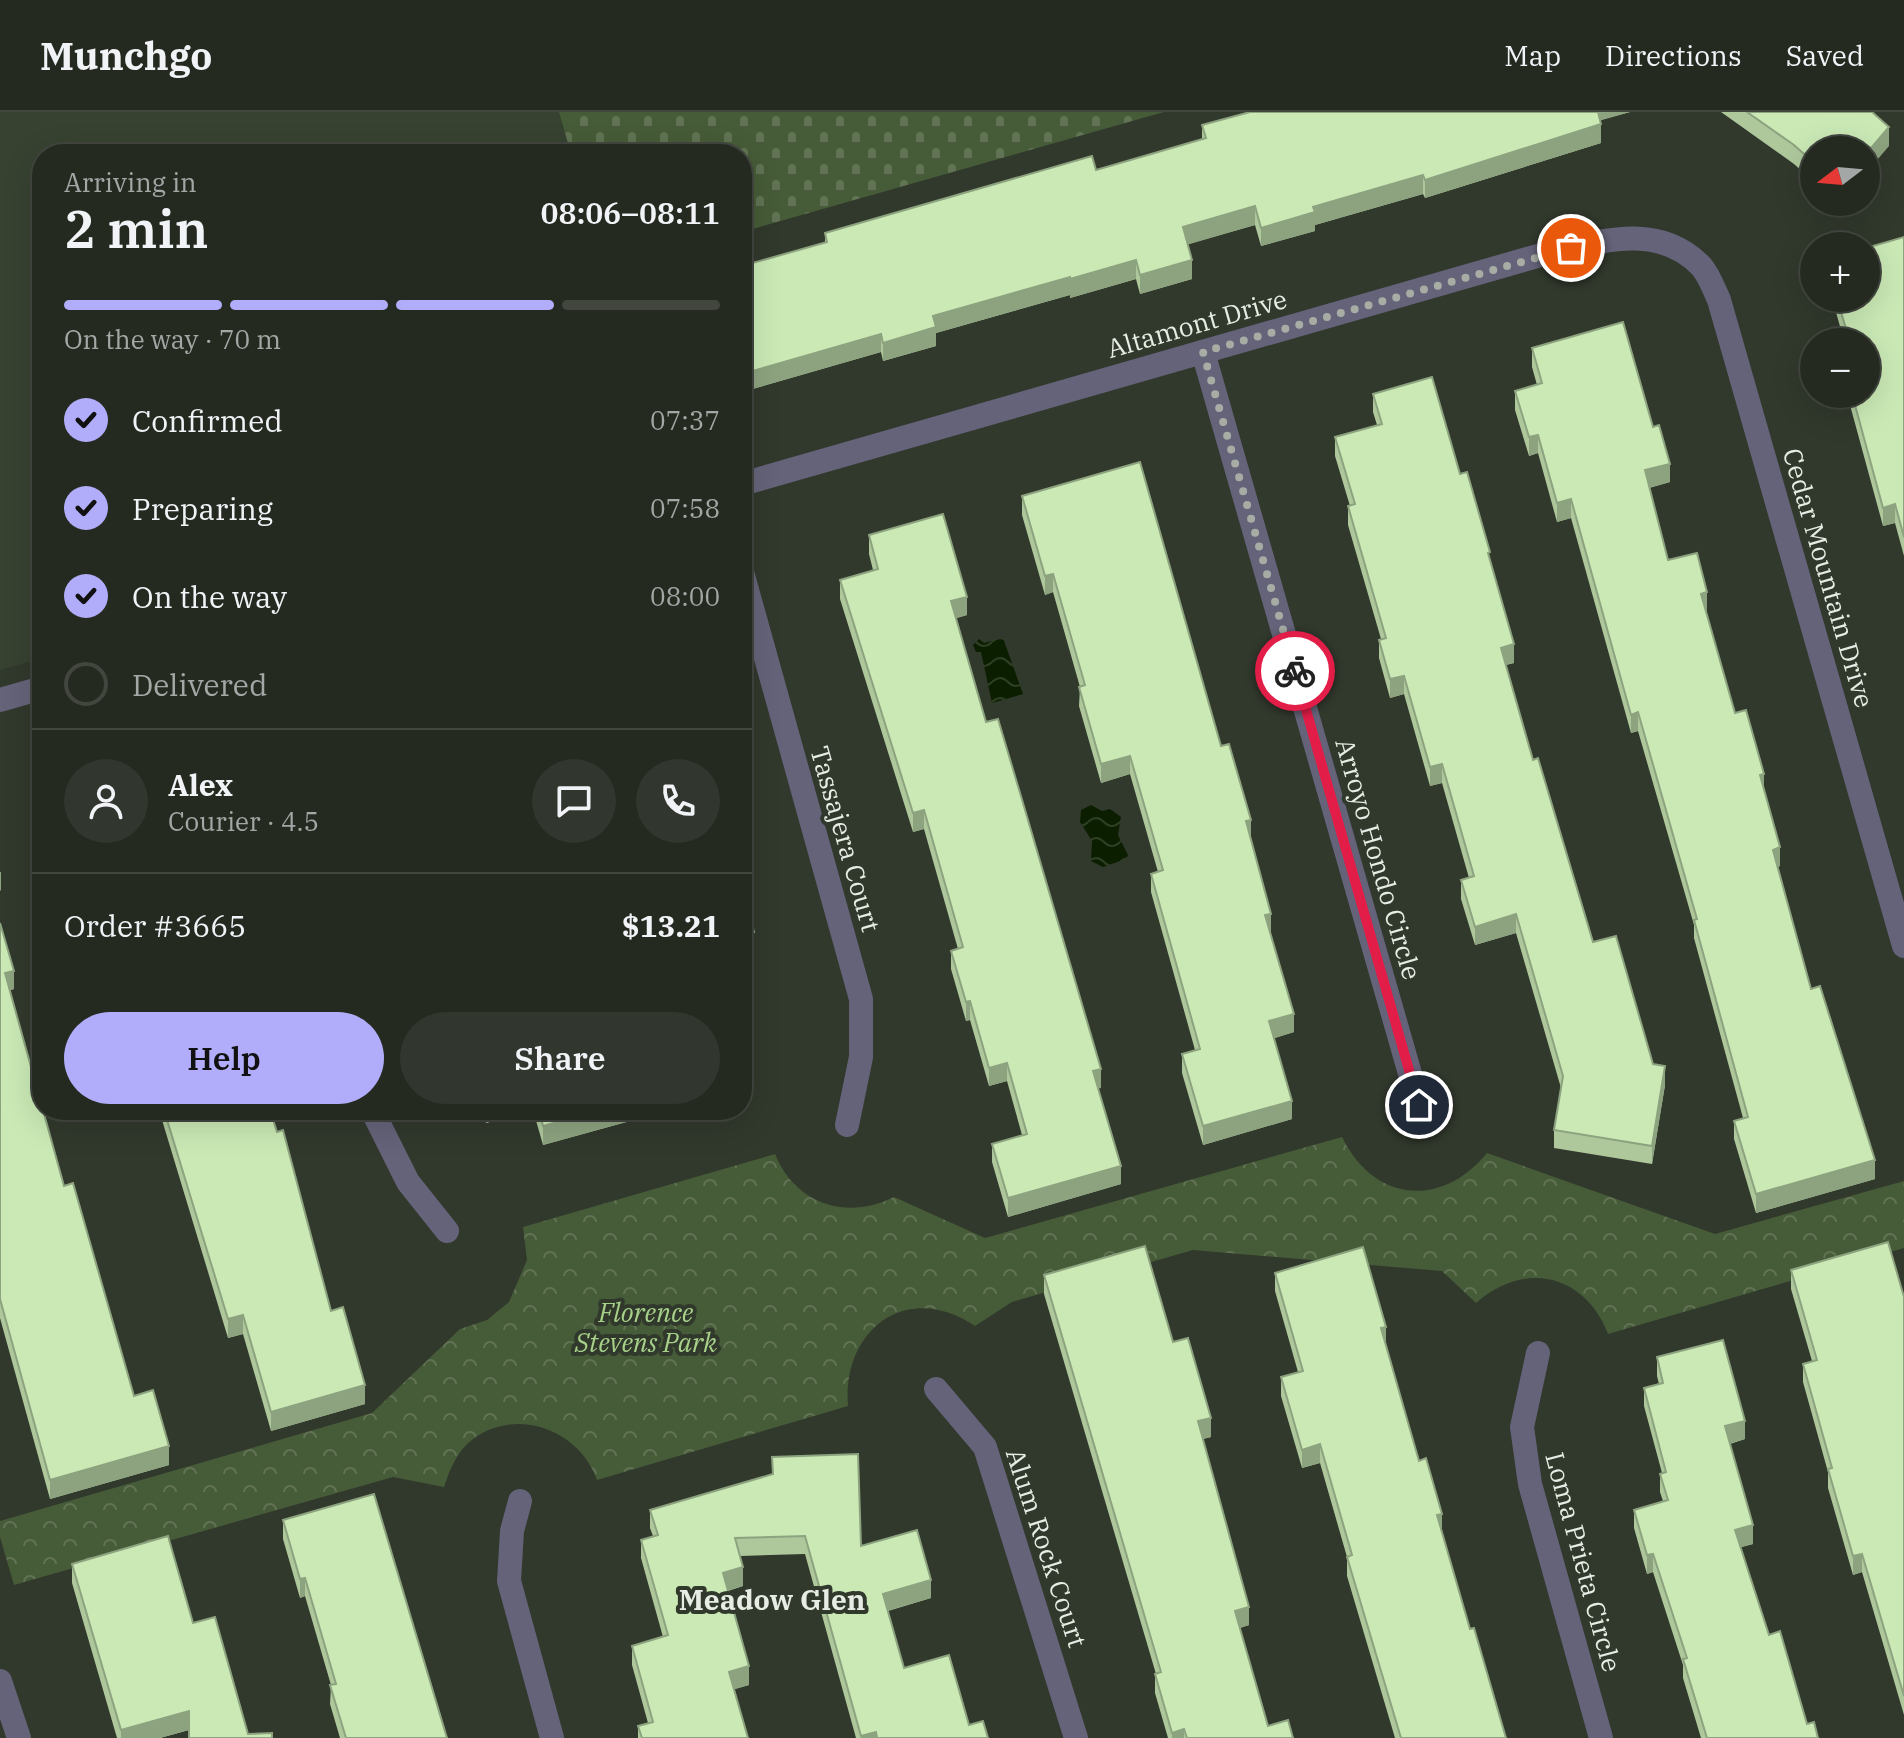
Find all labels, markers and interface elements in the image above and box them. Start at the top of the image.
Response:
text: Munchgo [40,31,212,80]
text: Map [1504,37,1561,74]
text: Directions [1605,37,1742,74]
text: Saved [1786,37,1864,74]
north arrow [1800,136,1880,216]
map controls [1800,136,1880,408]
text: Arriving in [64,165,197,199]
text: 08:06–08:11 [540,193,720,232]
text: 2 min [64,195,209,262]
pin [1537,214,1605,282]
icon: bag [1549,226,1593,270]
button: + [1800,232,1880,312]
street label: Altamont Drive [1103,281,1291,365]
text: On the way · 70 m [64,322,281,356]
button: − [1800,328,1880,408]
icon: check [64,398,108,442]
text: Confirmed [132,401,283,440]
text: 07:37 [650,403,720,437]
street label: Cedar Mountain Drive [1776,444,1882,711]
icon: check [64,486,108,530]
text: Preparing [132,489,273,528]
text: 07:58 [650,491,720,525]
icon: check [64,574,108,618]
text: On the way [132,577,287,616]
text: 08:00 [650,579,720,613]
courier [1255,631,1335,711]
icon: bike [1273,649,1317,693]
text: Delivered [132,665,267,704]
street label: Arroyo Hondo Circle [1328,734,1430,983]
street label: Tassajera Court [803,742,889,935]
button: person [64,759,148,843]
button: chat [532,759,616,843]
button: phone [636,759,720,843]
text: Alex [168,765,233,804]
text: Courier · 4.5 [168,804,319,838]
text: Order #3665 [64,906,246,945]
text: $13.21 [622,906,720,945]
button: Help [64,1012,384,1104]
button: Share [400,1012,720,1104]
pin [1385,1071,1453,1139]
icon: home [1397,1083,1441,1127]
park label: Florence Stevens Park [574,1295,717,1359]
street label: Alum Rock Court [999,1444,1095,1651]
street label: Loma Prieta Circle [1538,1448,1630,1675]
district label: Meadow Glen [679,1581,865,1618]

